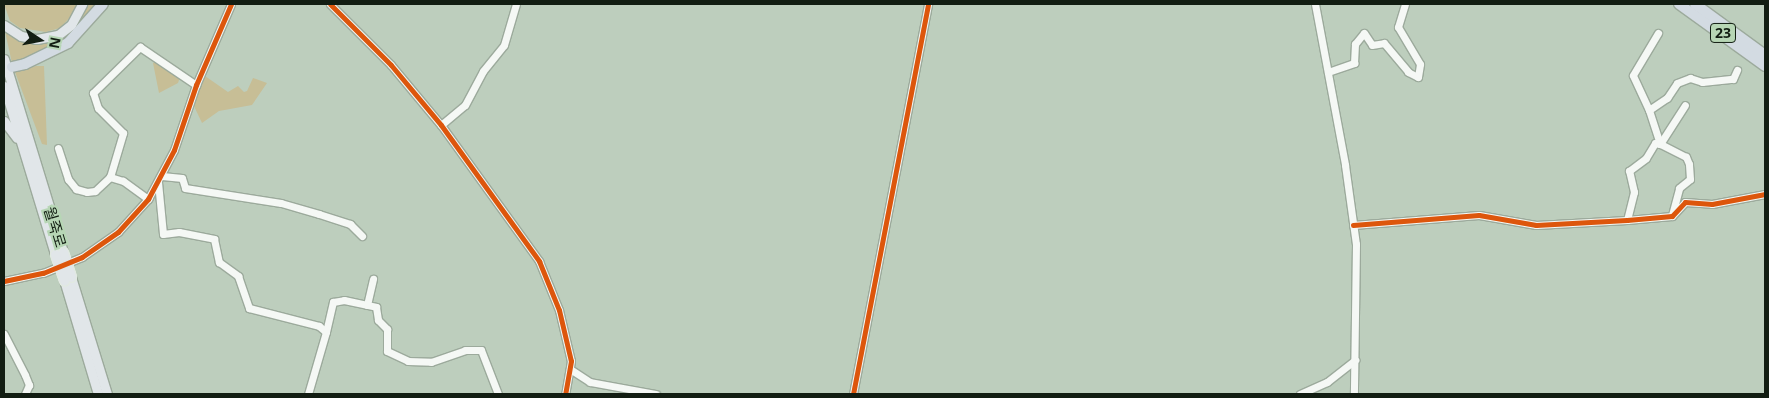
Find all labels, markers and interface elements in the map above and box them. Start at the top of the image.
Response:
north arrow [15,15,65,65]
road number: 23 [1709,22,1737,44]
text: N [45,36,66,50]
street label: 월죽로 [40,205,70,249]

